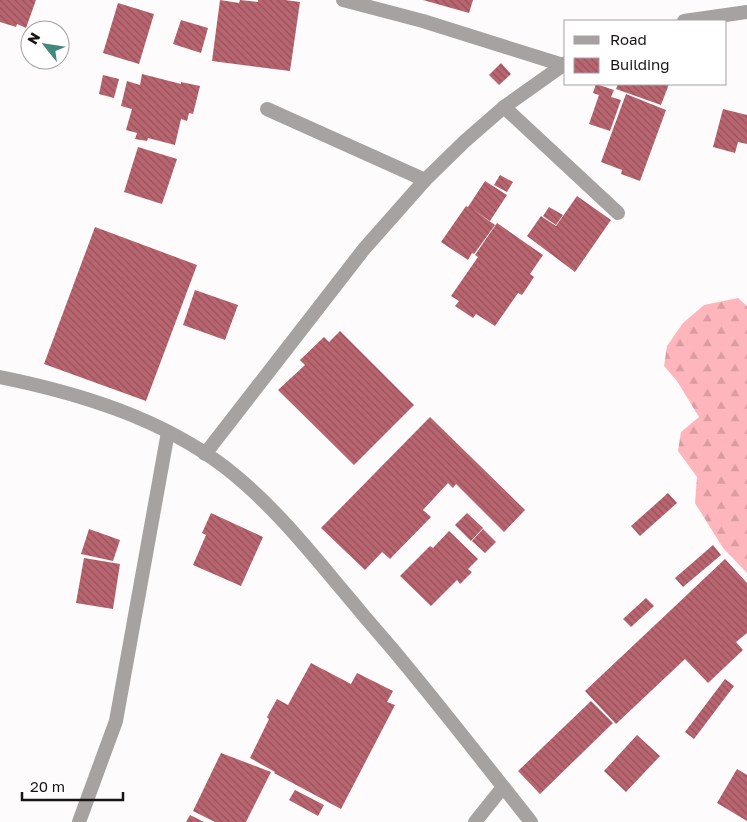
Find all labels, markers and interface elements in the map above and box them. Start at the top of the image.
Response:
north arrow [20,20,70,70]
legend [564,20,727,85]
text: N [23,29,43,47]
text: Road [610,30,647,48]
text: Building [610,55,670,73]
scale bar [22,770,124,802]
text: 20 m [30,777,65,795]

